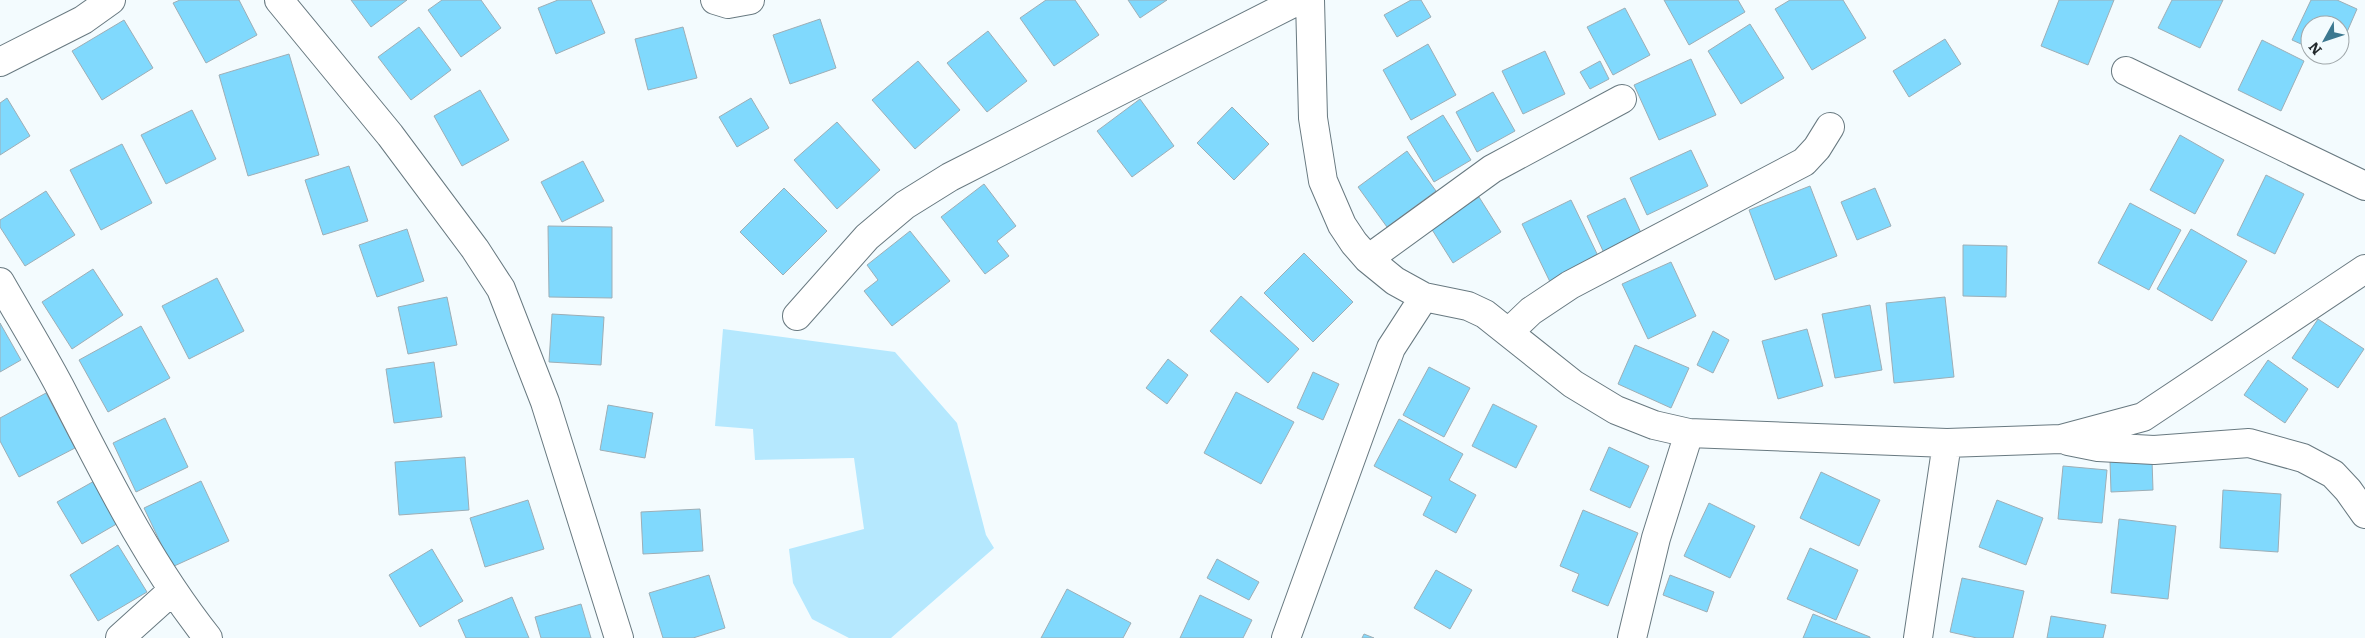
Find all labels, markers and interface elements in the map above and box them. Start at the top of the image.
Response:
north arrow [2300,15,2350,65]
text: N [2303,38,2326,60]

